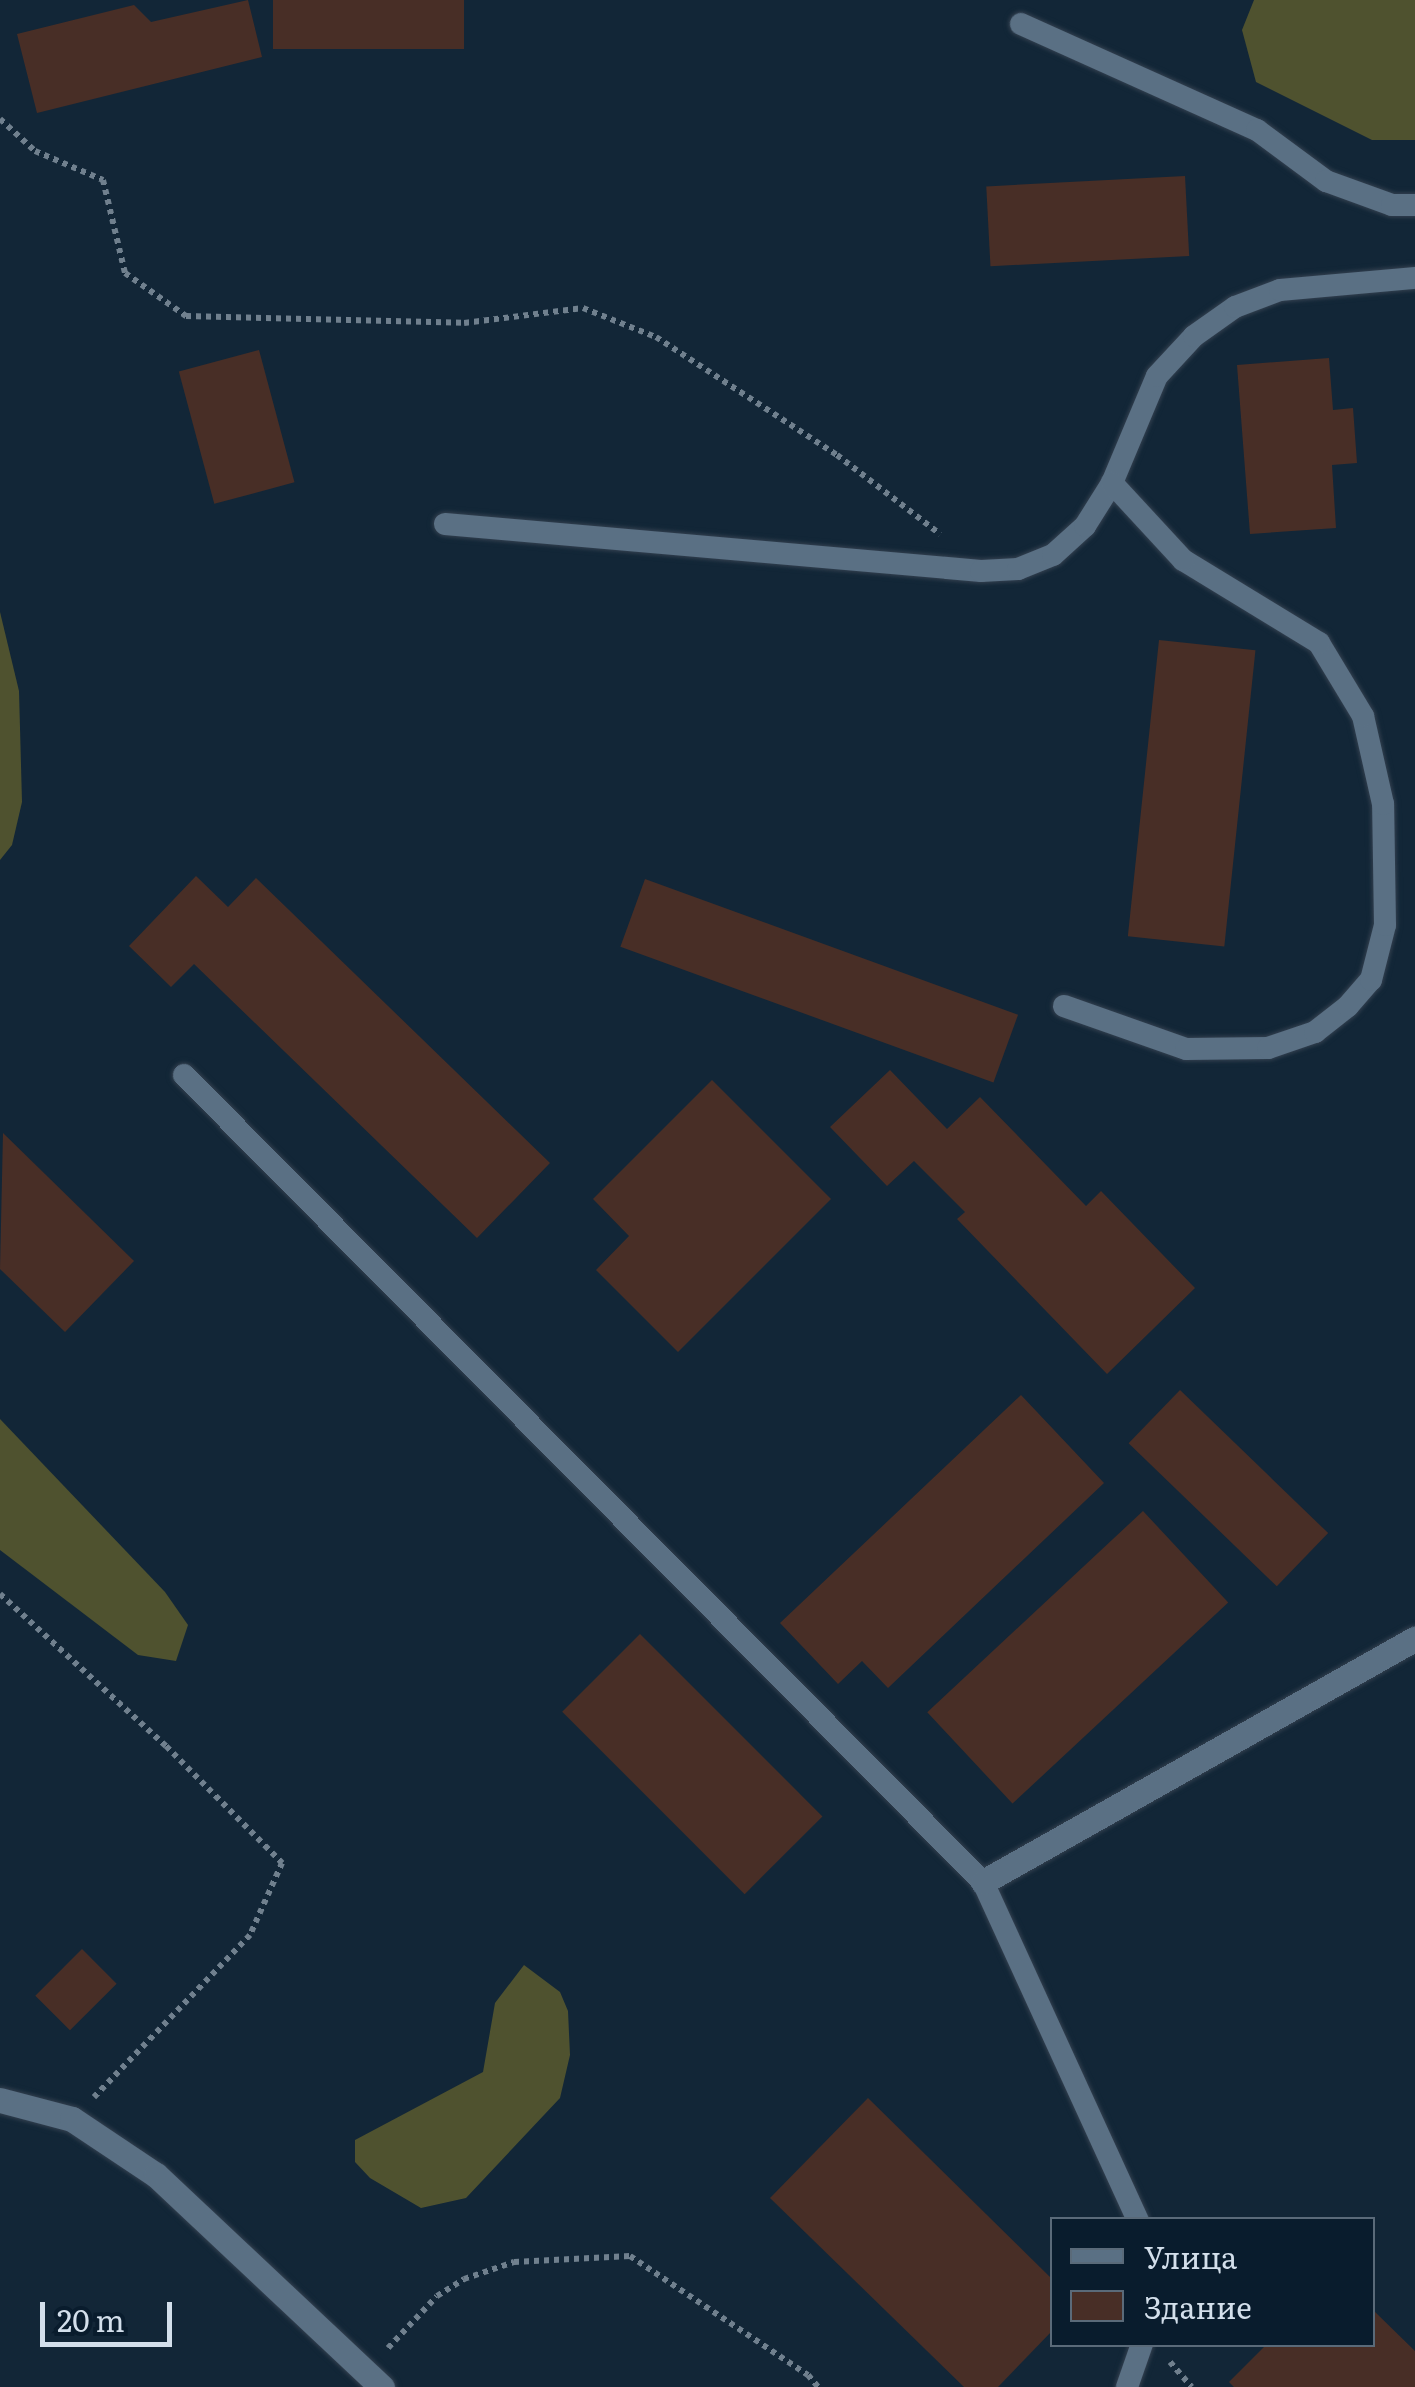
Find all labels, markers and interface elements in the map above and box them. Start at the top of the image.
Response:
legend [1050,2217,1375,2347]
text: Улица [1144,2234,1237,2278]
scale bar [45,2282,178,2344]
text: Здание [1144,2284,1252,2328]
text: 20 m [57,2297,125,2341]

